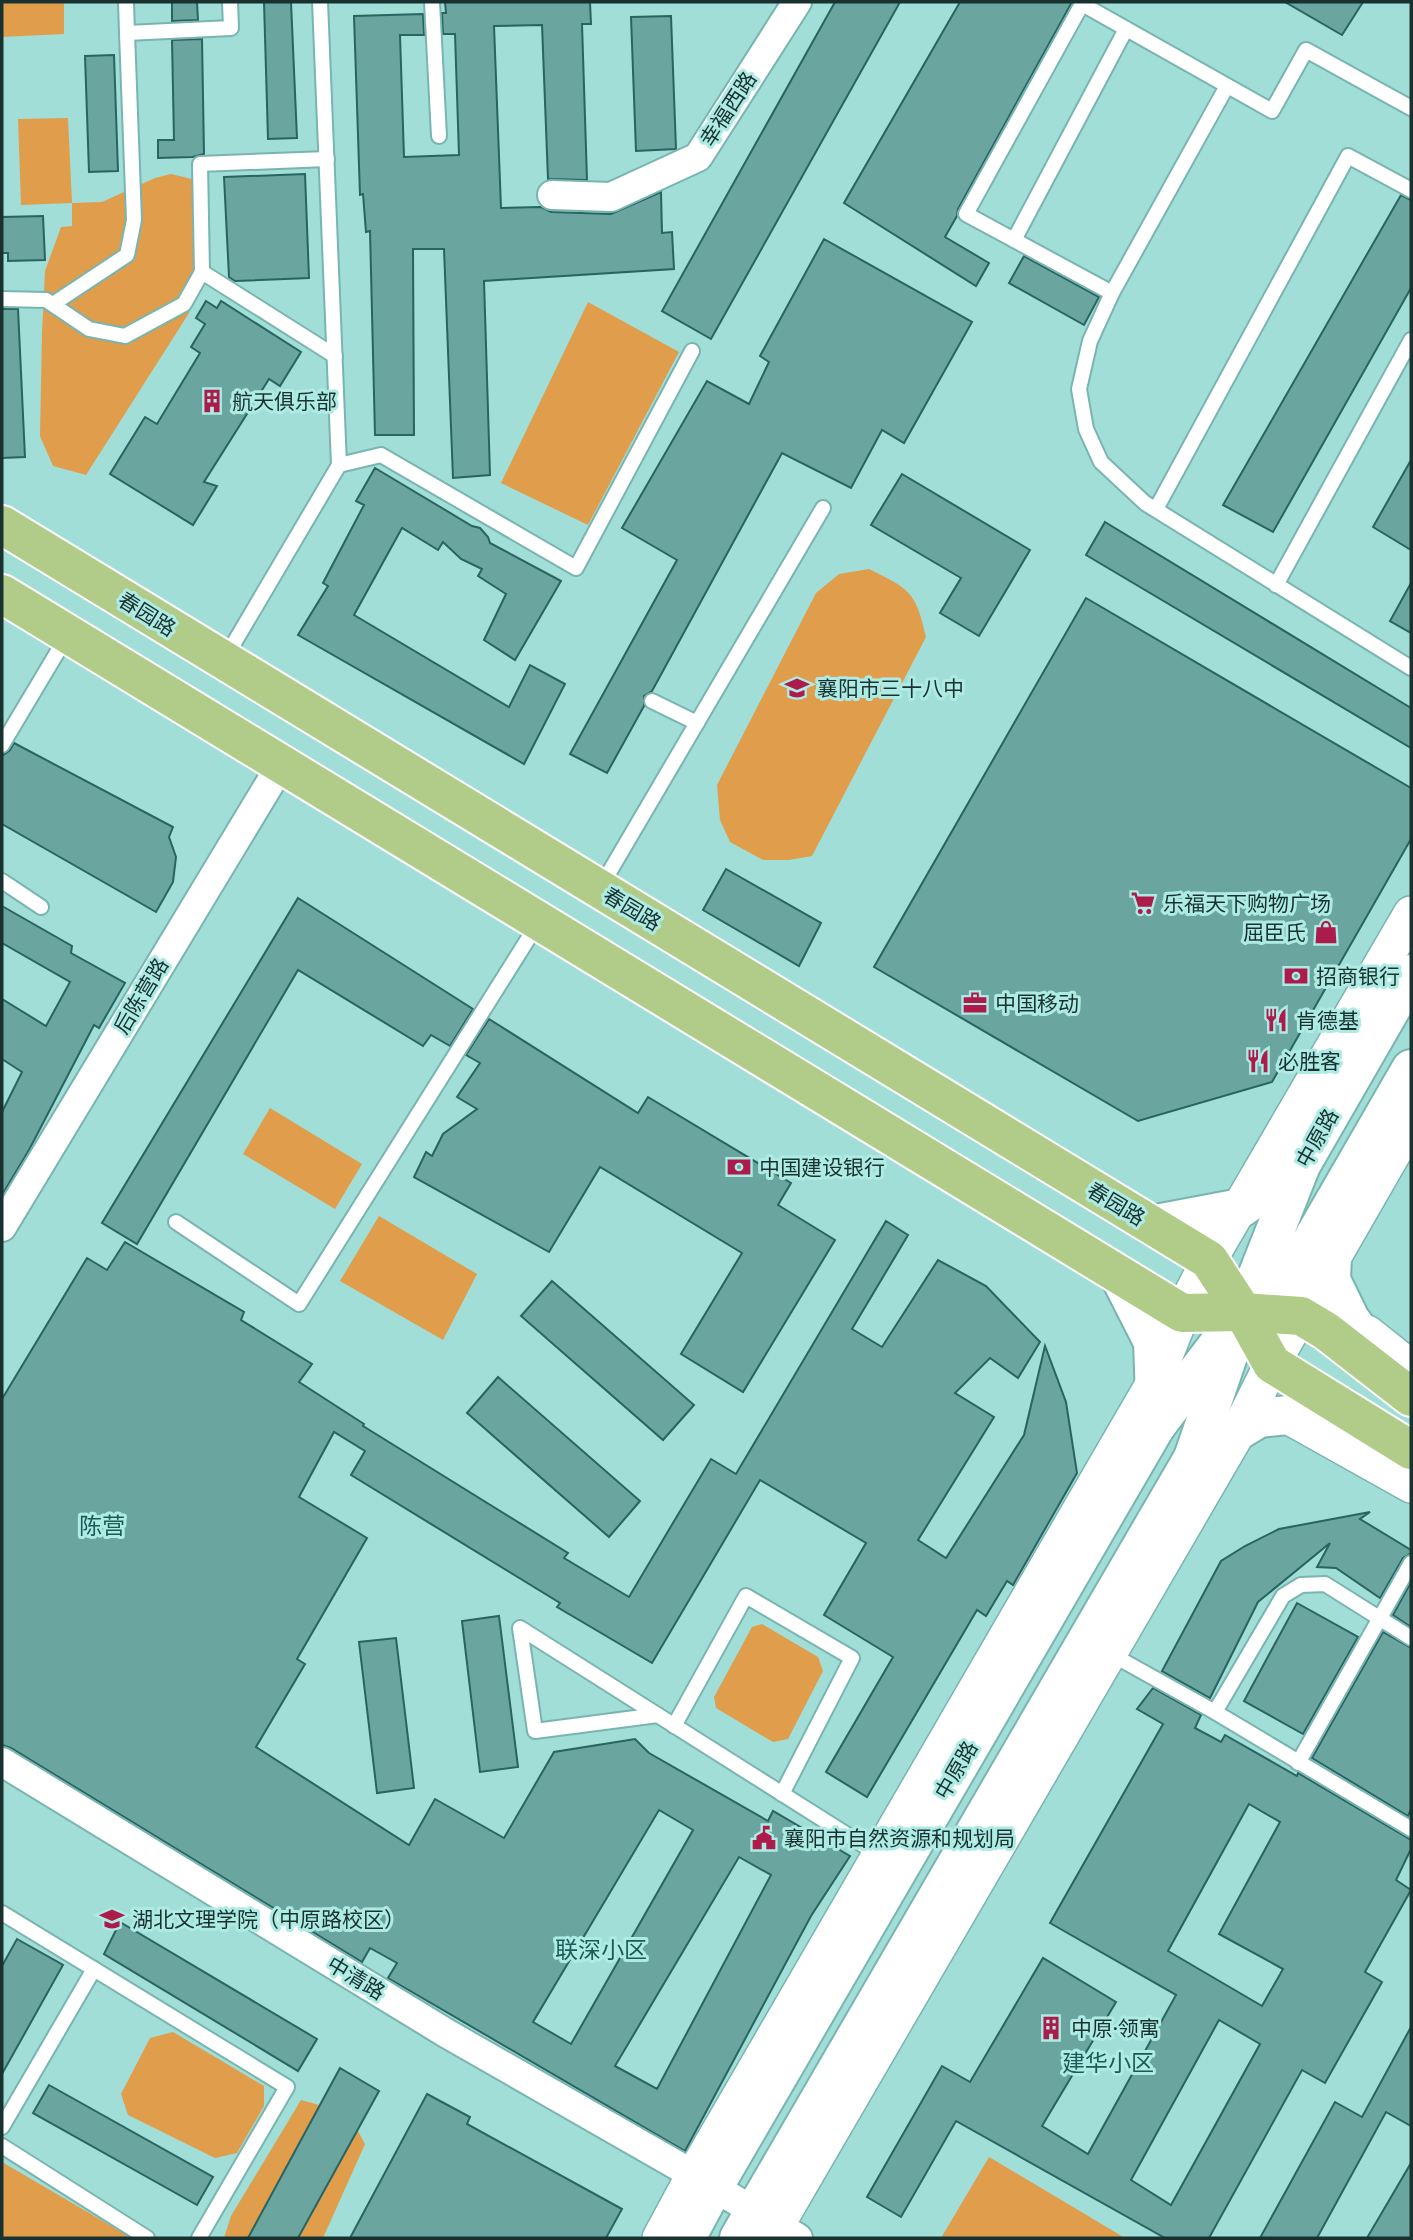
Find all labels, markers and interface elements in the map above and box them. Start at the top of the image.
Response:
street label: 幸福西路 [695,67,761,151]
building icon: 航天俱乐部 [198,387,226,415]
place label: 航天俱乐部 [232,389,337,414]
street label: 春园路 [114,587,180,641]
school or university icon: 襄阳市三十八中 [783,674,811,702]
place label: 襄阳市三十八中 [817,676,964,701]
street label: 春园路 [599,882,665,936]
supermarket icon: 乐福天下购物广场 [1129,889,1157,917]
place label: 乐福天下购物广场 [1163,891,1331,916]
shop icon: 屈臣氏 [1312,918,1340,946]
place label: 屈臣氏 [1243,920,1306,945]
street label: 后陈营路 [109,954,173,1038]
bank icon: 招商银行 [1282,962,1310,990]
place label: 招商银行 [1316,964,1400,989]
office icon: 中国移动 [961,989,989,1017]
place label: 中国移动 [995,991,1079,1016]
restaurant icon: 肯德基 [1262,1006,1290,1034]
place label: 肯德基 [1296,1008,1359,1033]
restaurant icon: 必胜客 [1244,1047,1272,1075]
place label: 必胜客 [1278,1049,1341,1074]
street label: 中原路 [1291,1104,1343,1172]
bank icon: 中国建设银行 [725,1153,753,1181]
place label: 中国建设银行 [759,1155,885,1180]
street label: 春园路 [1083,1177,1149,1231]
district label: 陈营 [79,1513,125,1540]
street label: 中原路 [929,1736,983,1804]
public building icon: 襄阳市自然资源和规划局 [750,1824,778,1852]
place label: 襄阳市自然资源和规划局 [784,1826,1015,1851]
school or university icon: 湖北文理学院（中原路校区） [98,1905,126,1933]
place label: 湖北文理学院（中原路校区） [132,1907,405,1932]
district label: 联深小区 [555,1937,647,1964]
street label: 中清路 [323,1951,389,2005]
building icon: 中原·领寓 [1037,2014,1065,2042]
place label: 中原·领寓 [1071,2016,1160,2041]
district label: 建华小区 [1062,2050,1154,2077]

